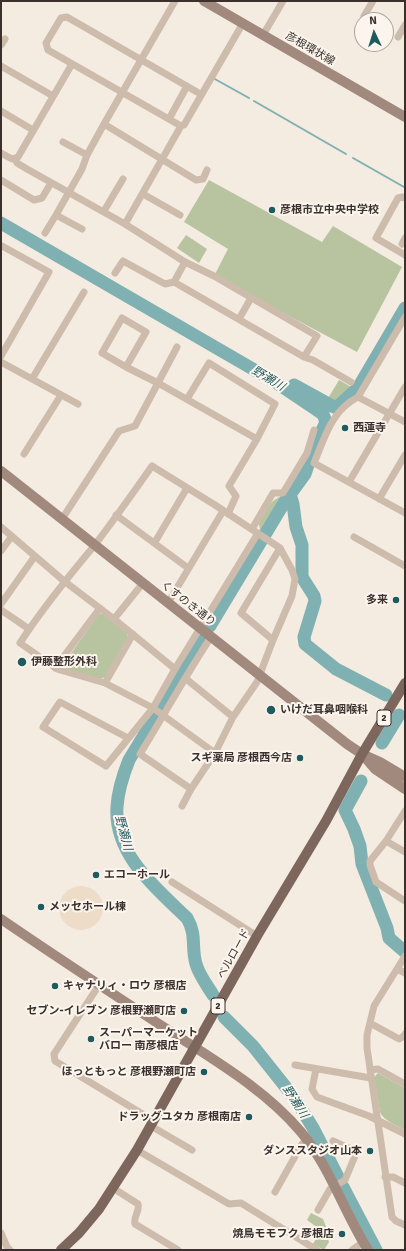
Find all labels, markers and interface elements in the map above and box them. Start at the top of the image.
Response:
north arrow [354,12,394,52]
text: N [369,14,377,27]
street label: 彦根環状線 [283,30,337,68]
place label: 彦根市立中央中学校 [280,203,379,217]
marker: 彦根市立中央中学校 [267,205,277,215]
water label: 野瀬川 [249,364,287,394]
place label: 西蓮寺 [353,421,386,435]
marker: 西蓮寺 [340,423,350,433]
street label: くすのき通り [158,578,218,630]
place label: 多来 [366,593,388,607]
marker: 多来 [391,595,401,605]
place label: 伊藤整形外科 [31,655,97,669]
marker: 伊藤整形外科 [16,656,28,668]
place label: いけだ耳鼻咽喉科 [280,703,368,717]
marker: いけだ耳鼻咽喉科 [265,704,277,716]
road number: 2 [377,710,391,726]
place label: スギ薬局 彦根西今店 [191,751,292,765]
marker: スギ薬局 彦根西今店 [295,753,305,763]
water label: 野瀬川 [111,814,135,852]
place label: エコーホール [104,868,170,882]
marker: エコーホール [91,870,101,880]
place label: メッセホール棟 [49,900,126,914]
marker: メッセホール棟 [36,902,46,912]
street label: ベルロード [215,927,253,981]
place label: キャナリィ・ロウ 彦根店 [63,979,186,993]
marker: キャナリィ・ロウ 彦根店 [50,981,60,991]
road number: 2 [211,998,225,1014]
place label: セブン-イレブン 彦根野瀬町店 [26,1004,176,1018]
marker: セブン-イレブン 彦根野瀬町店 [179,1006,189,1016]
place label: スーパーマーケット バロー 南彦根店 [99,1026,198,1052]
marker: スーパーマーケット バロー 南彦根店 [86,1034,96,1044]
place label: ほっともっと 彦根野瀬町店 [62,1065,196,1079]
marker: ほっともっと 彦根野瀬町店 [199,1067,209,1077]
water label: 野瀬川 [279,1083,311,1121]
place label: ドラッグユタカ 彦根南店 [118,1110,241,1124]
marker: ドラッグユタカ 彦根南店 [244,1112,254,1122]
place label: ダンススタジオ山本 [263,1144,362,1158]
marker: ダンススタジオ山本 [365,1146,375,1156]
place label: 焼鳥モモフク 彦根店 [233,1227,334,1241]
marker: 焼鳥モモフク 彦根店 [337,1229,347,1239]

